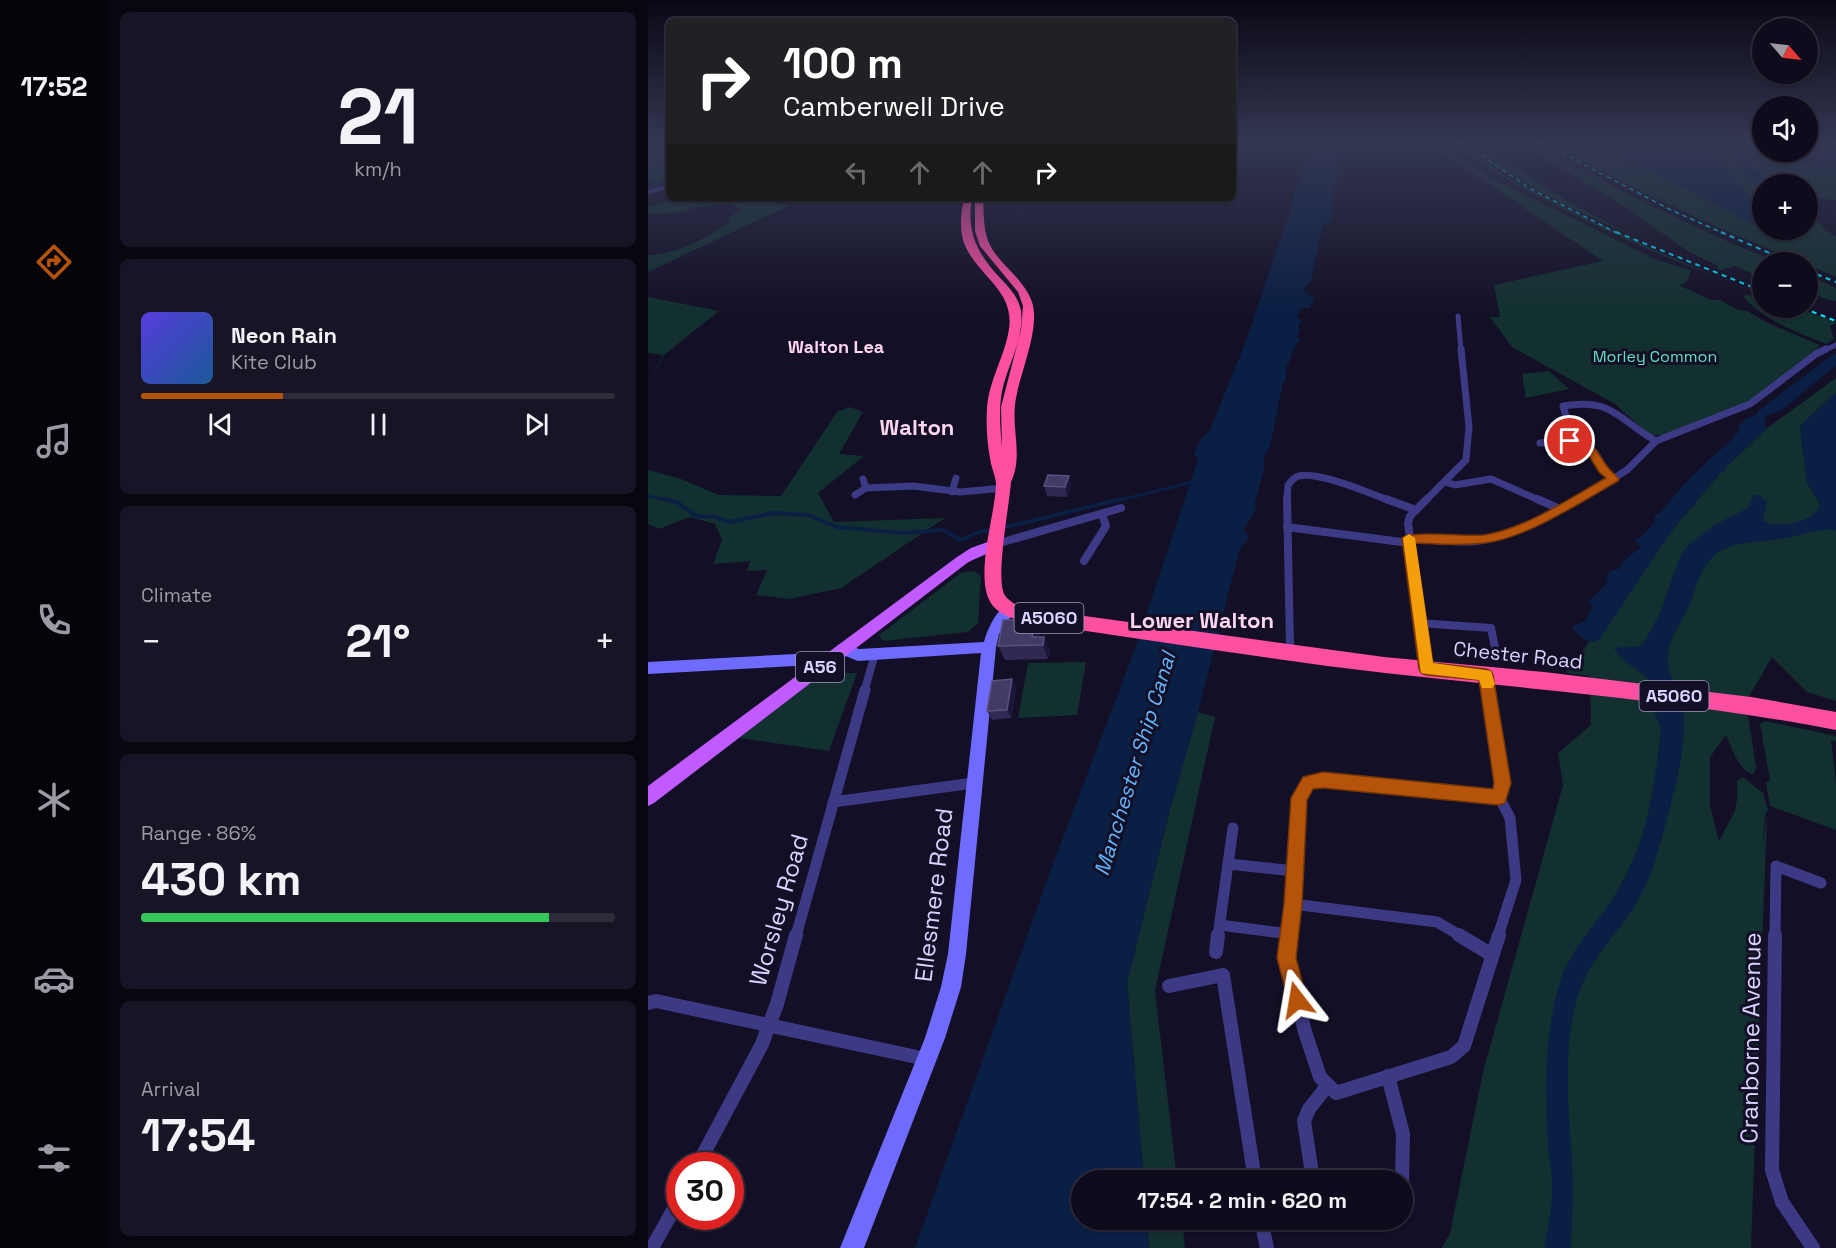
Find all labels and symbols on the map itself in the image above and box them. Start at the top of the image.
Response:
north arrow [1752,18,1818,84]
district label: Walton Lea [788,335,885,358]
park label: Morley Common [1593,346,1717,367]
district label: Walton [880,413,954,441]
pin [1544,415,1595,466]
road number: A5060 [1014,603,1084,633]
district label: Lower Walton [1130,606,1274,634]
street label: Chester Road [1452,635,1584,675]
water label: Manchester Ship Canal [1088,646,1182,879]
road number: A56 [796,652,844,682]
road number: A5060 [1640,681,1708,711]
street label: Ellesmere Road [907,806,960,984]
street label: Worsley Road [742,830,815,990]
street label: Cranborne Avenue [1733,932,1768,1144]
position arrow [1265,968,1329,1032]
speed limit sign: 30 [666,1152,744,1230]

